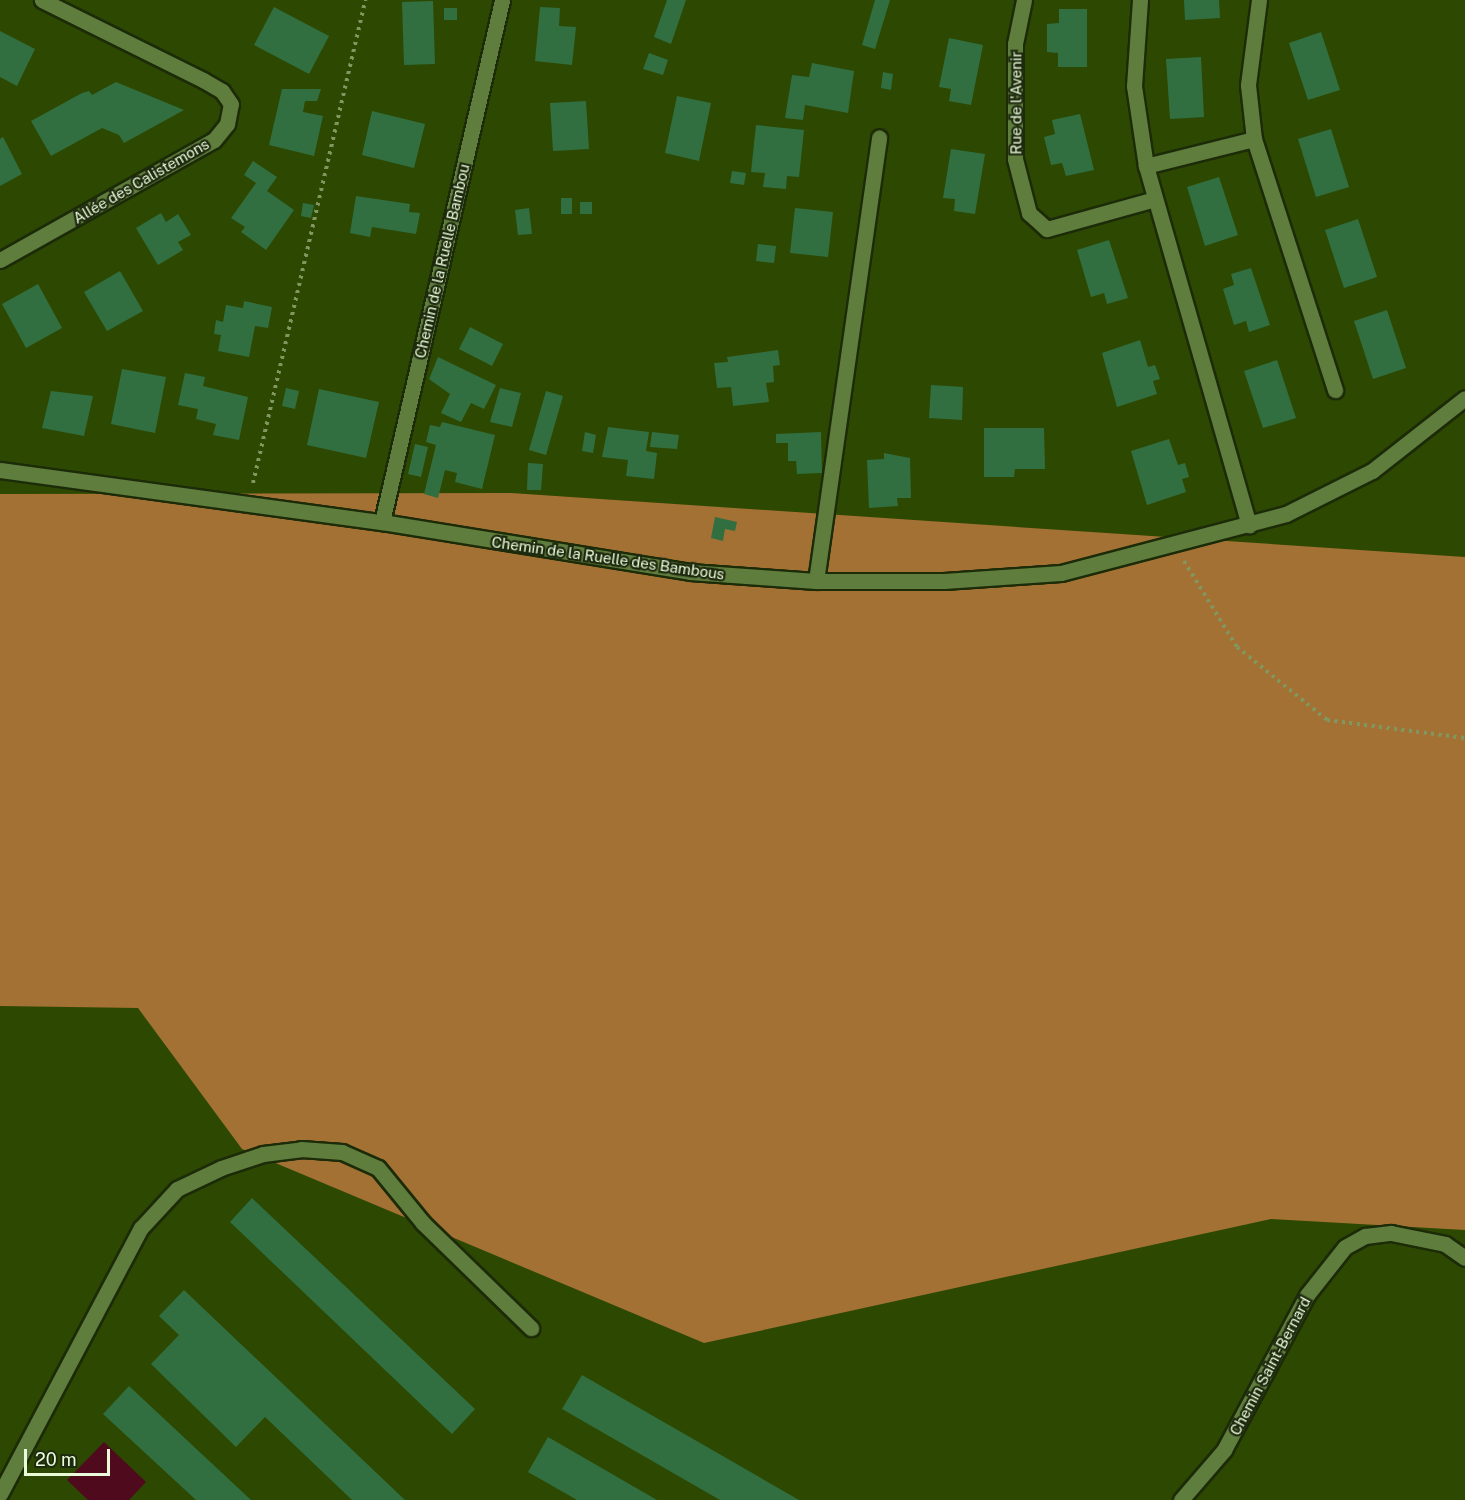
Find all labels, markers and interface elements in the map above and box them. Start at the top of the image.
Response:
street label: Rue de l'Avenir [1007,51,1025,155]
street label: Allée des Calistemons [70,135,212,227]
street label: Chemin de la Ruelle Bambou [411,162,473,360]
street label: Chemin de la Ruelle des Bambous [490,533,726,583]
street label: Chemin Saint-Bernard [1226,1294,1314,1438]
scale bar [27,1437,112,1475]
text: 20 m [35,1449,77,1470]

